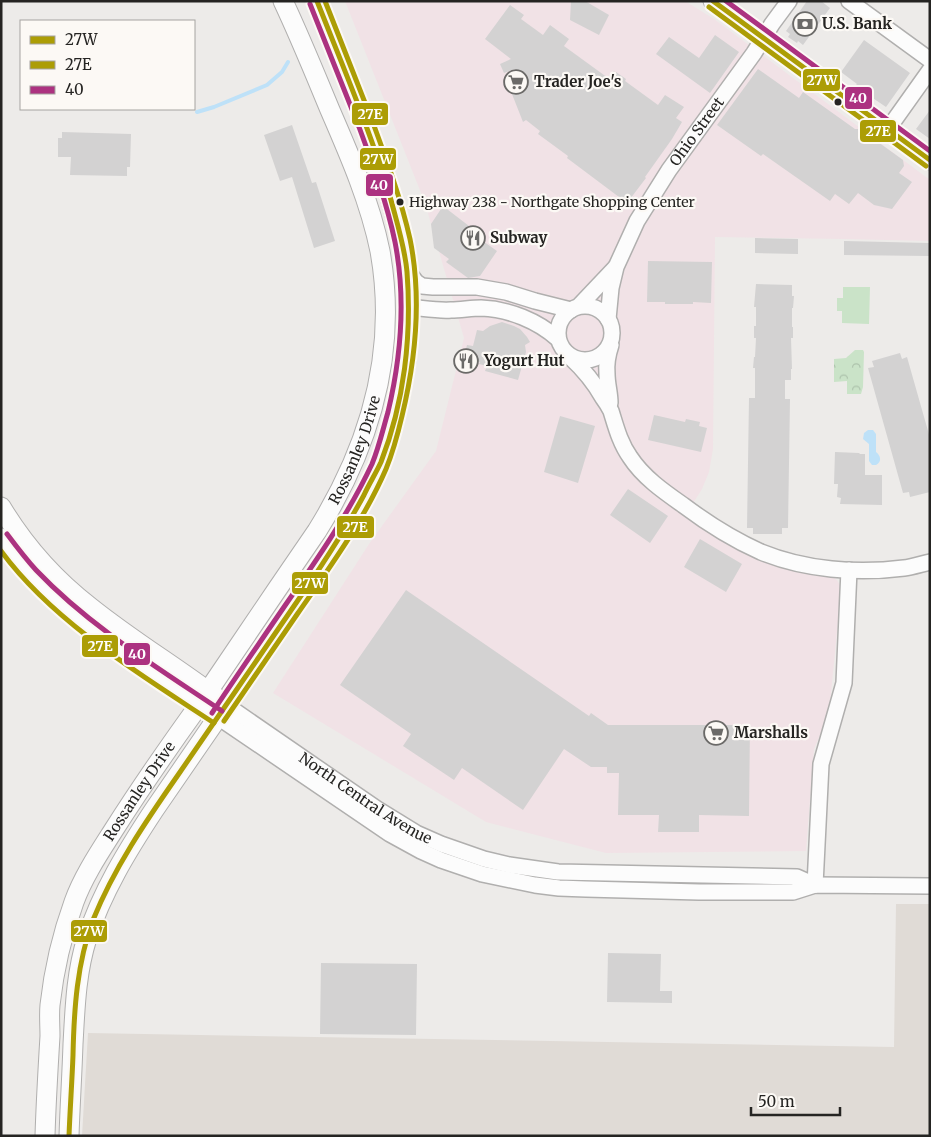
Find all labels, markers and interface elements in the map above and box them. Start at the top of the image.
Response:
bank icon: U.S. Bank [792,11,818,37]
place label: U.S. Bank [822,14,892,33]
legend [20,20,195,110]
text: 27W [65,30,99,49]
text: 27E [65,55,92,74]
line badge: 27W [802,68,841,92]
supermarket icon: Trader Joe's [503,69,529,95]
text: 27W [807,71,838,89]
place label: Trader Joe's [534,72,622,91]
text: 40 [65,80,84,99]
line badge: 40 [844,86,873,110]
text: 40 [849,89,867,107]
street label: Ohio Street [665,93,728,169]
unlabelled marker [833,97,843,107]
line badge: 27E [351,102,389,126]
text: 27E [357,105,383,123]
line badge: 27E [859,119,897,143]
text: 27E [865,122,891,140]
line badge: 27W [359,147,397,171]
text: 27W [363,150,394,168]
line badge: 40 [365,173,394,197]
text: 40 [370,176,388,194]
place label: Highway 238 - Northgate Shopping Center [409,193,695,211]
marker: Highway 238 - Northgate Shopping Center [395,197,405,207]
restaurant icon: Subway [460,225,486,251]
place label: Subway [490,228,547,247]
restaurant icon: Yogurt Hut [453,348,479,374]
place label: Yogurt Hut [483,351,565,370]
street label: Rossanley Drive [324,393,384,508]
line badge: 27E [336,515,375,539]
text: 27E [342,518,368,536]
line badge: 27W [291,571,329,595]
text: 27W [295,574,326,592]
line badge: 27E [81,634,119,658]
text: 27E [87,637,113,655]
line badge: 40 [123,642,151,666]
text: 40 [128,645,146,663]
supermarket icon: Marshalls [703,720,729,746]
place label: Marshalls [734,723,808,742]
street label: Rossanley Drive [99,737,179,844]
street label: North Central Avenue [295,748,435,848]
line badge: 27W [70,919,108,943]
text: 27W [74,922,105,940]
scale bar [751,1084,840,1116]
text: 50 m [758,1092,795,1111]

